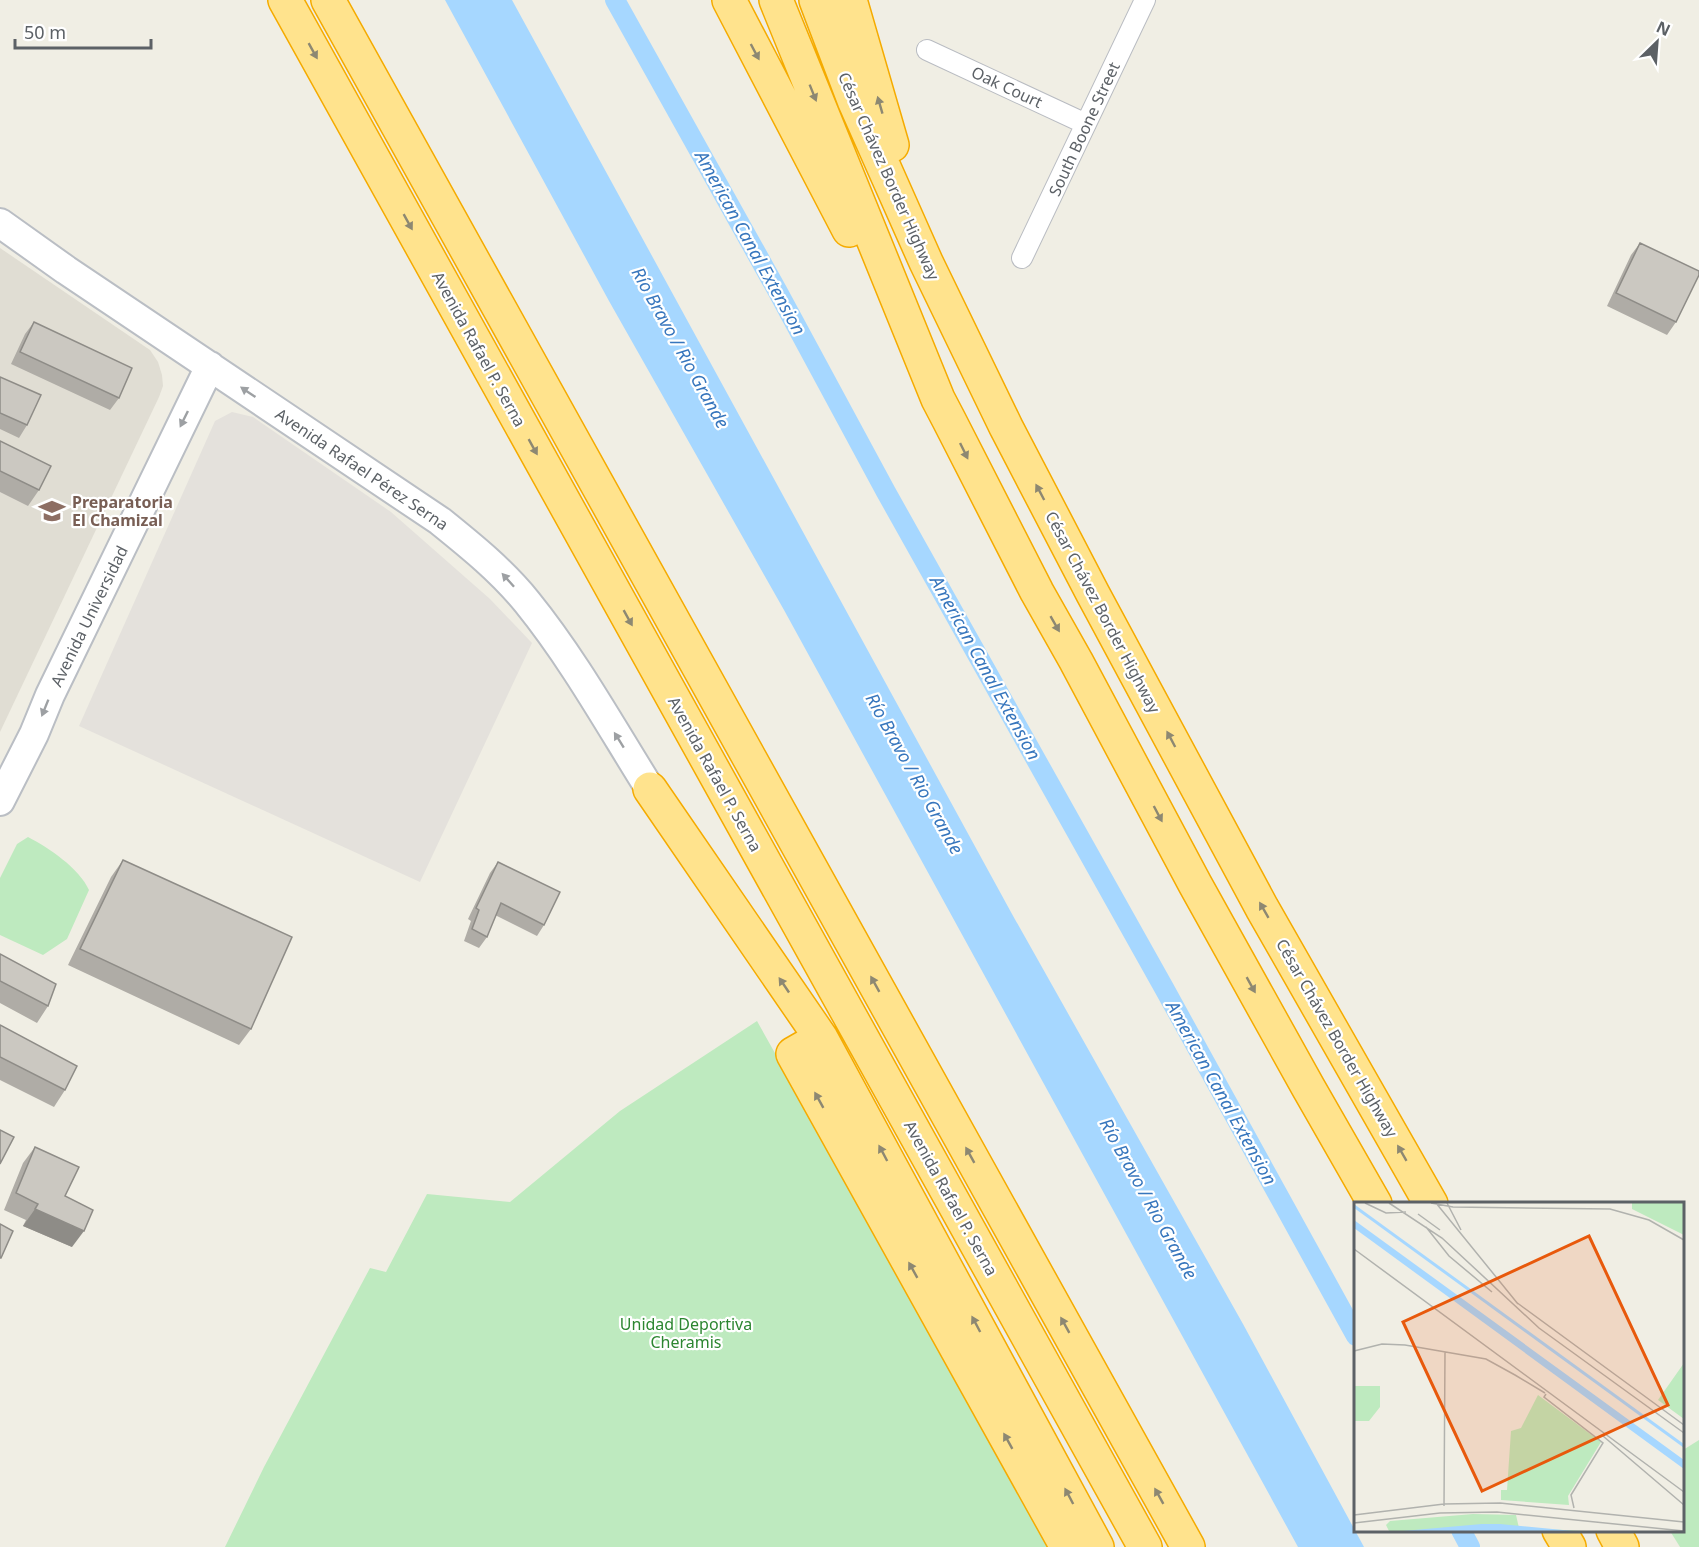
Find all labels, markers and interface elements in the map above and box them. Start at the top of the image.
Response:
scale bar [15,12,152,50]
north arrow [1627,12,1687,72]
text: N [1653,16,1674,41]
text: 50 m [24,20,66,44]
one-way arrow [308,43,318,60]
one-way arrow [750,44,760,61]
street label: South Boone Street [1043,58,1125,200]
street label: Oak Court [968,61,1046,113]
street label: César Chávez Border Highway [833,68,945,284]
one-way arrow [808,85,818,103]
one-way arrow [875,96,884,114]
water label: American Canal Extension [689,144,812,339]
one-way arrow [403,213,413,230]
water label: Río Bravo / Rio Grande [627,263,735,432]
street label: Avenida Rafael P. Serna [427,267,531,431]
one-way arrow [241,386,257,398]
street label: Avenida Rafael Pérez Serna [271,403,453,535]
one-way arrow [180,410,190,428]
one-way arrow [528,439,538,456]
one-way arrow [960,443,969,460]
one-way arrow [1035,484,1045,501]
place label: Preparatoria El Chamizal [72,491,173,531]
school or university icon: Preparatoria El Chamizal [37,496,67,526]
street label: César Chávez Border Highway [1040,507,1166,718]
street label: Avenida Universidad [45,542,133,690]
water label: American Canal Extension [924,569,1047,764]
one-way arrow [501,573,515,588]
one-way arrow [623,609,633,626]
one-way arrow [1050,616,1060,633]
water label: Río Bravo / Rio Grande [861,689,969,858]
street label: Avenida Rafael P. Serna [663,692,767,856]
one-way arrow [40,699,49,717]
one-way arrow [1166,730,1176,747]
one-way arrow [614,732,625,748]
one-way arrow [1153,806,1163,823]
one-way arrow [1259,901,1269,918]
street label: César Chávez Border Highway [1271,935,1403,1142]
one-way arrow [870,976,880,993]
one-way arrow [778,977,790,993]
one-way arrow [1246,977,1256,994]
water label: American Canal Extension [1160,994,1283,1189]
one-way arrow [814,1091,824,1108]
water label: Río Bravo / Rio Grande [1095,1114,1203,1283]
street label: Avenida Rafael P. Serna [899,1116,1003,1280]
one-way arrow [878,1144,888,1161]
one-way arrow [1397,1144,1407,1161]
one-way arrow [965,1146,975,1163]
inset map [1354,1202,1684,1532]
one-way arrow [909,1262,919,1279]
park label: Unidad Deportiva Cheramis [620,1313,752,1353]
one-way arrow [971,1315,981,1332]
one-way arrow [1060,1317,1070,1334]
one-way arrow [1003,1432,1013,1449]
one-way arrow [1064,1487,1074,1504]
one-way arrow [1154,1487,1164,1504]

